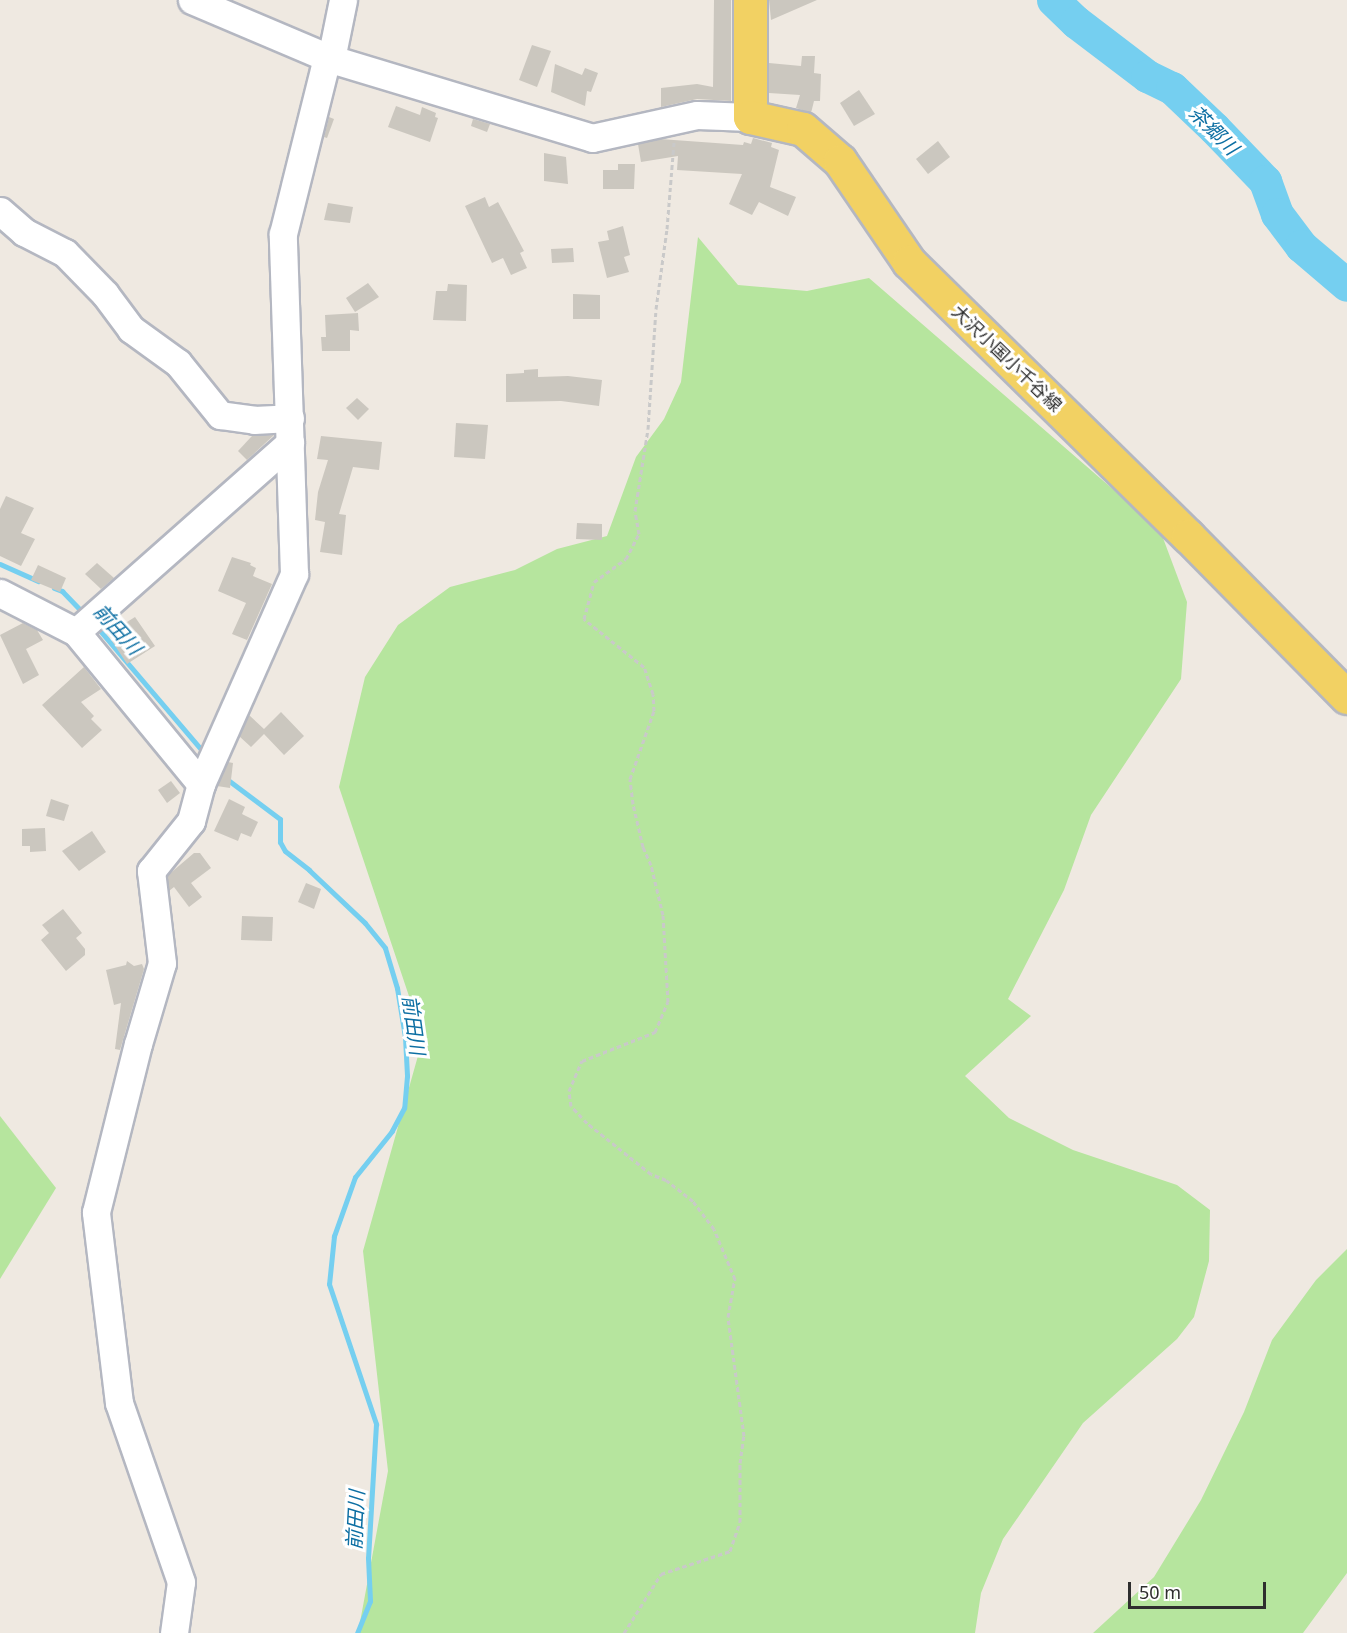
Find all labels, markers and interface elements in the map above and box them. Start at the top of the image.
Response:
water label: 茶郷川 [1184,100,1244,160]
street label: 大沢小国小千谷線 [948,300,1066,416]
water label: 前田川 [89,599,147,659]
water label: 前田川 [398,994,430,1056]
water label: 前田川 [341,1489,369,1551]
scale bar [1131,1570,1269,1608]
text: 50 m [1139,1580,1181,1604]

